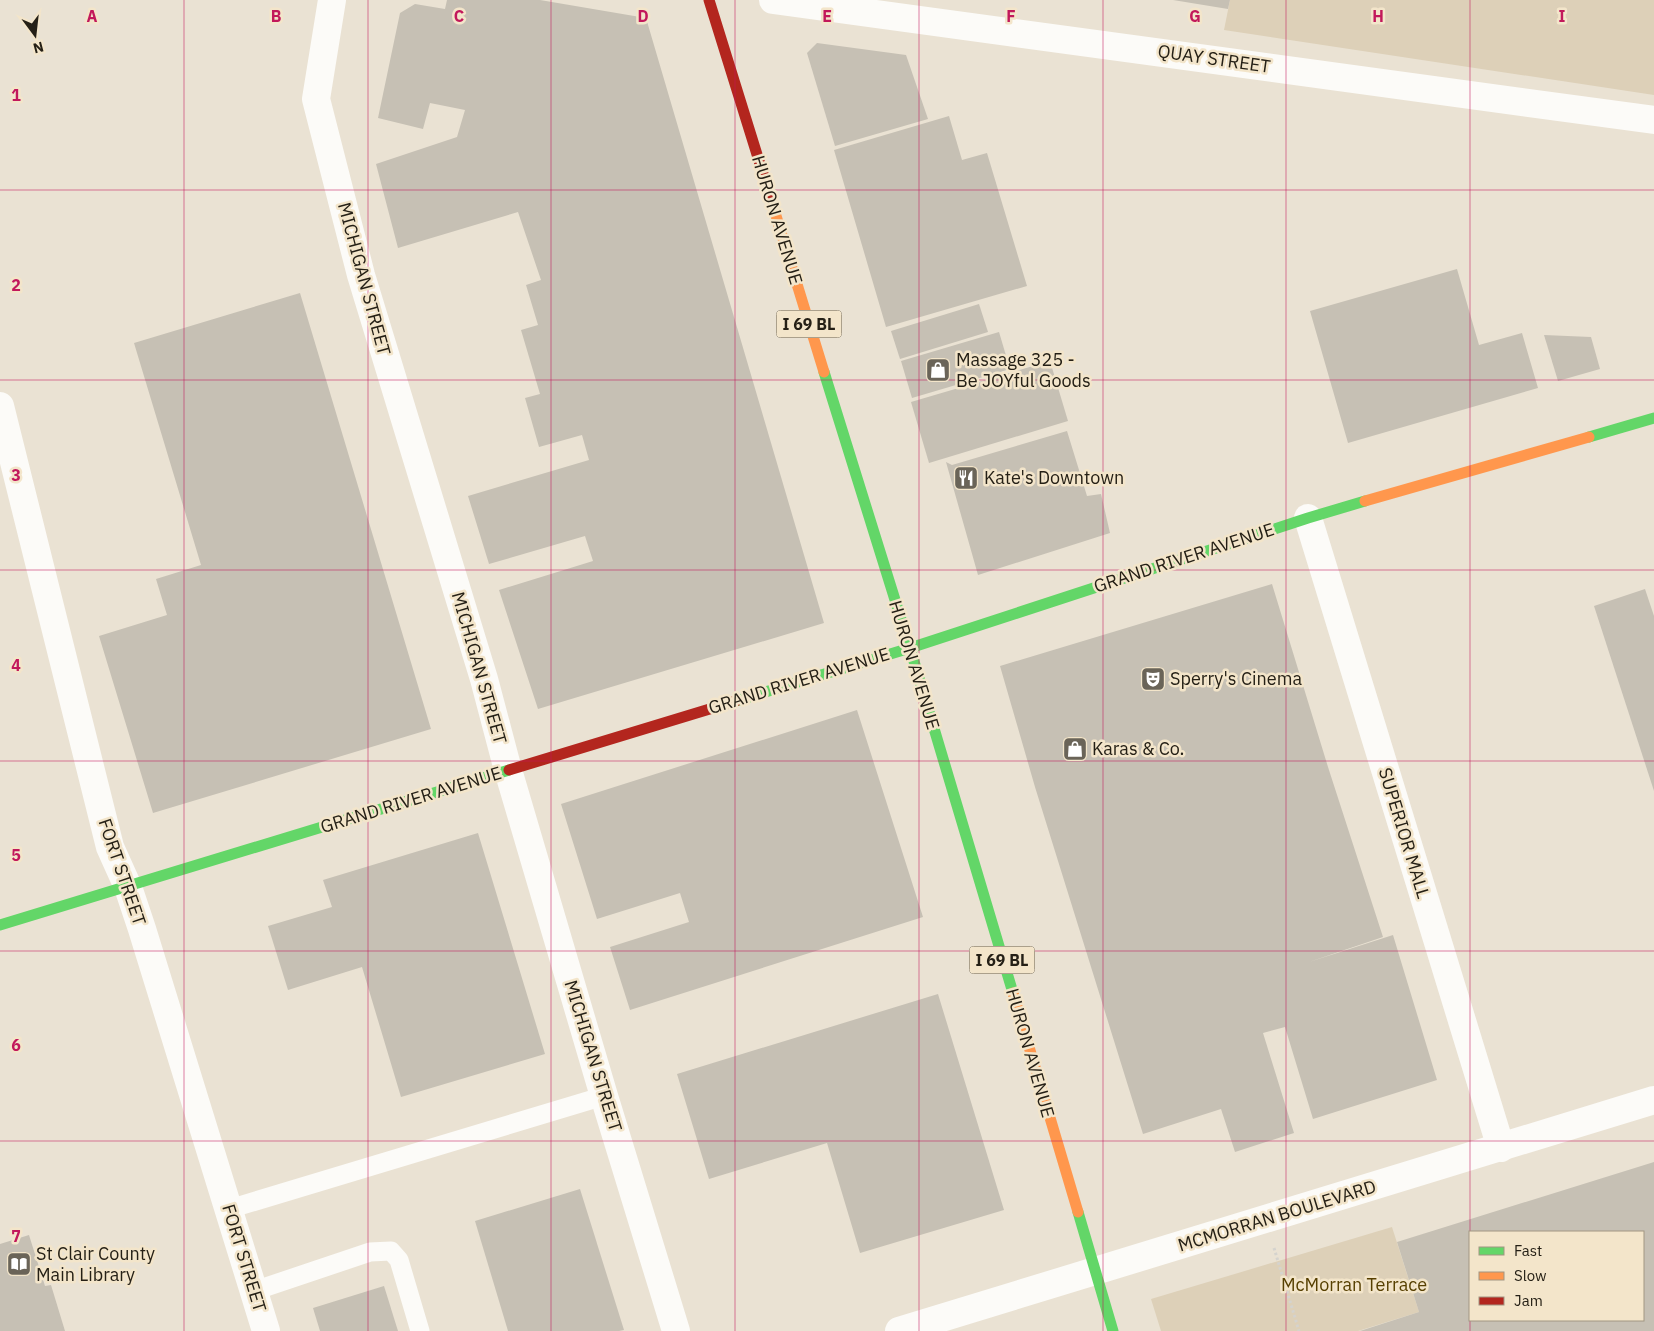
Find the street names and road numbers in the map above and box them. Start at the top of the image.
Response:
street label: QUAY STREET [1156,39,1272,78]
street label: HURON AVENUE [747,153,808,287]
street label: MICHIGAN STREET [333,200,396,358]
road number: I 69 BL [776,310,842,338]
street label: GRAND RIVER AVENUE [1091,518,1277,598]
street label: MICHIGAN STREET [447,589,512,747]
street label: HURON AVENUE [884,598,945,732]
street label: GRAND RIVER AVENUE [705,642,892,719]
street label: GRAND RIVER AVENUE [317,761,504,838]
street label: SUPERIOR MALL [1374,765,1435,901]
street label: FORT STREET [93,815,151,928]
road number: I 69 BL [970,946,1034,974]
street label: MICHIGAN STREET [559,977,627,1134]
street label: HURON AVENUE [1001,985,1060,1120]
street label: MCMORRAN BOULEVARD [1175,1174,1379,1257]
street label: FORT STREET [217,1201,272,1315]

